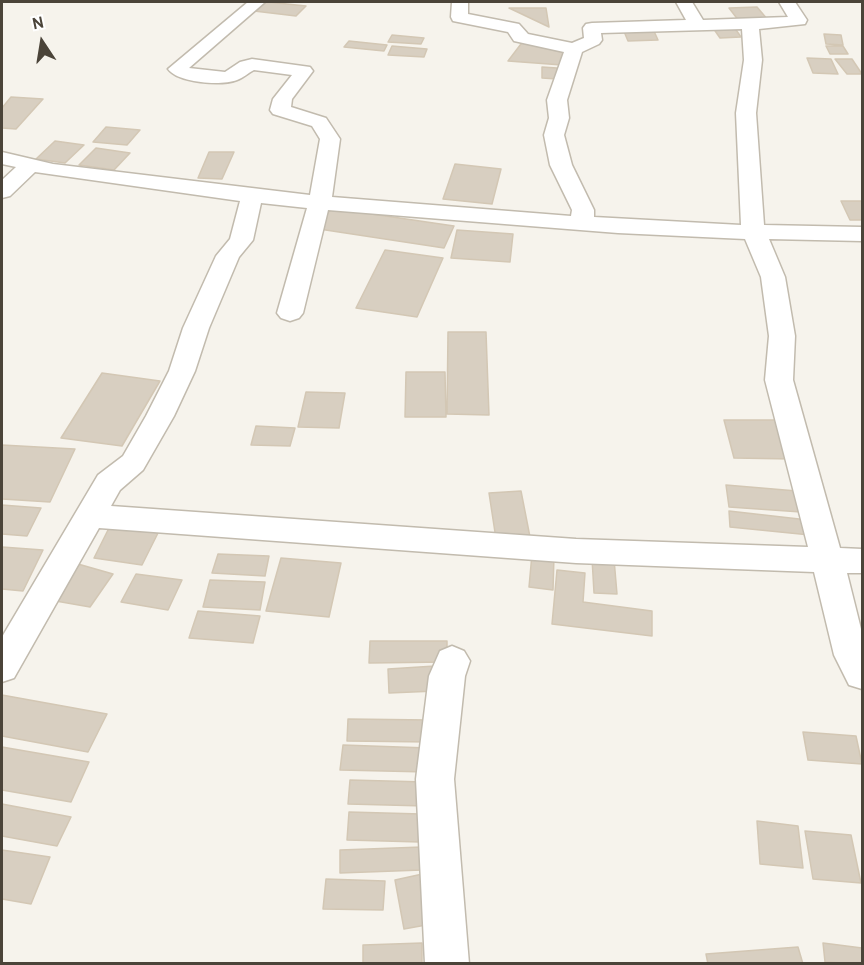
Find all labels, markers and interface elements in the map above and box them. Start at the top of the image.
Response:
north arrow [12,12,72,72]
text: N [31,13,46,35]

